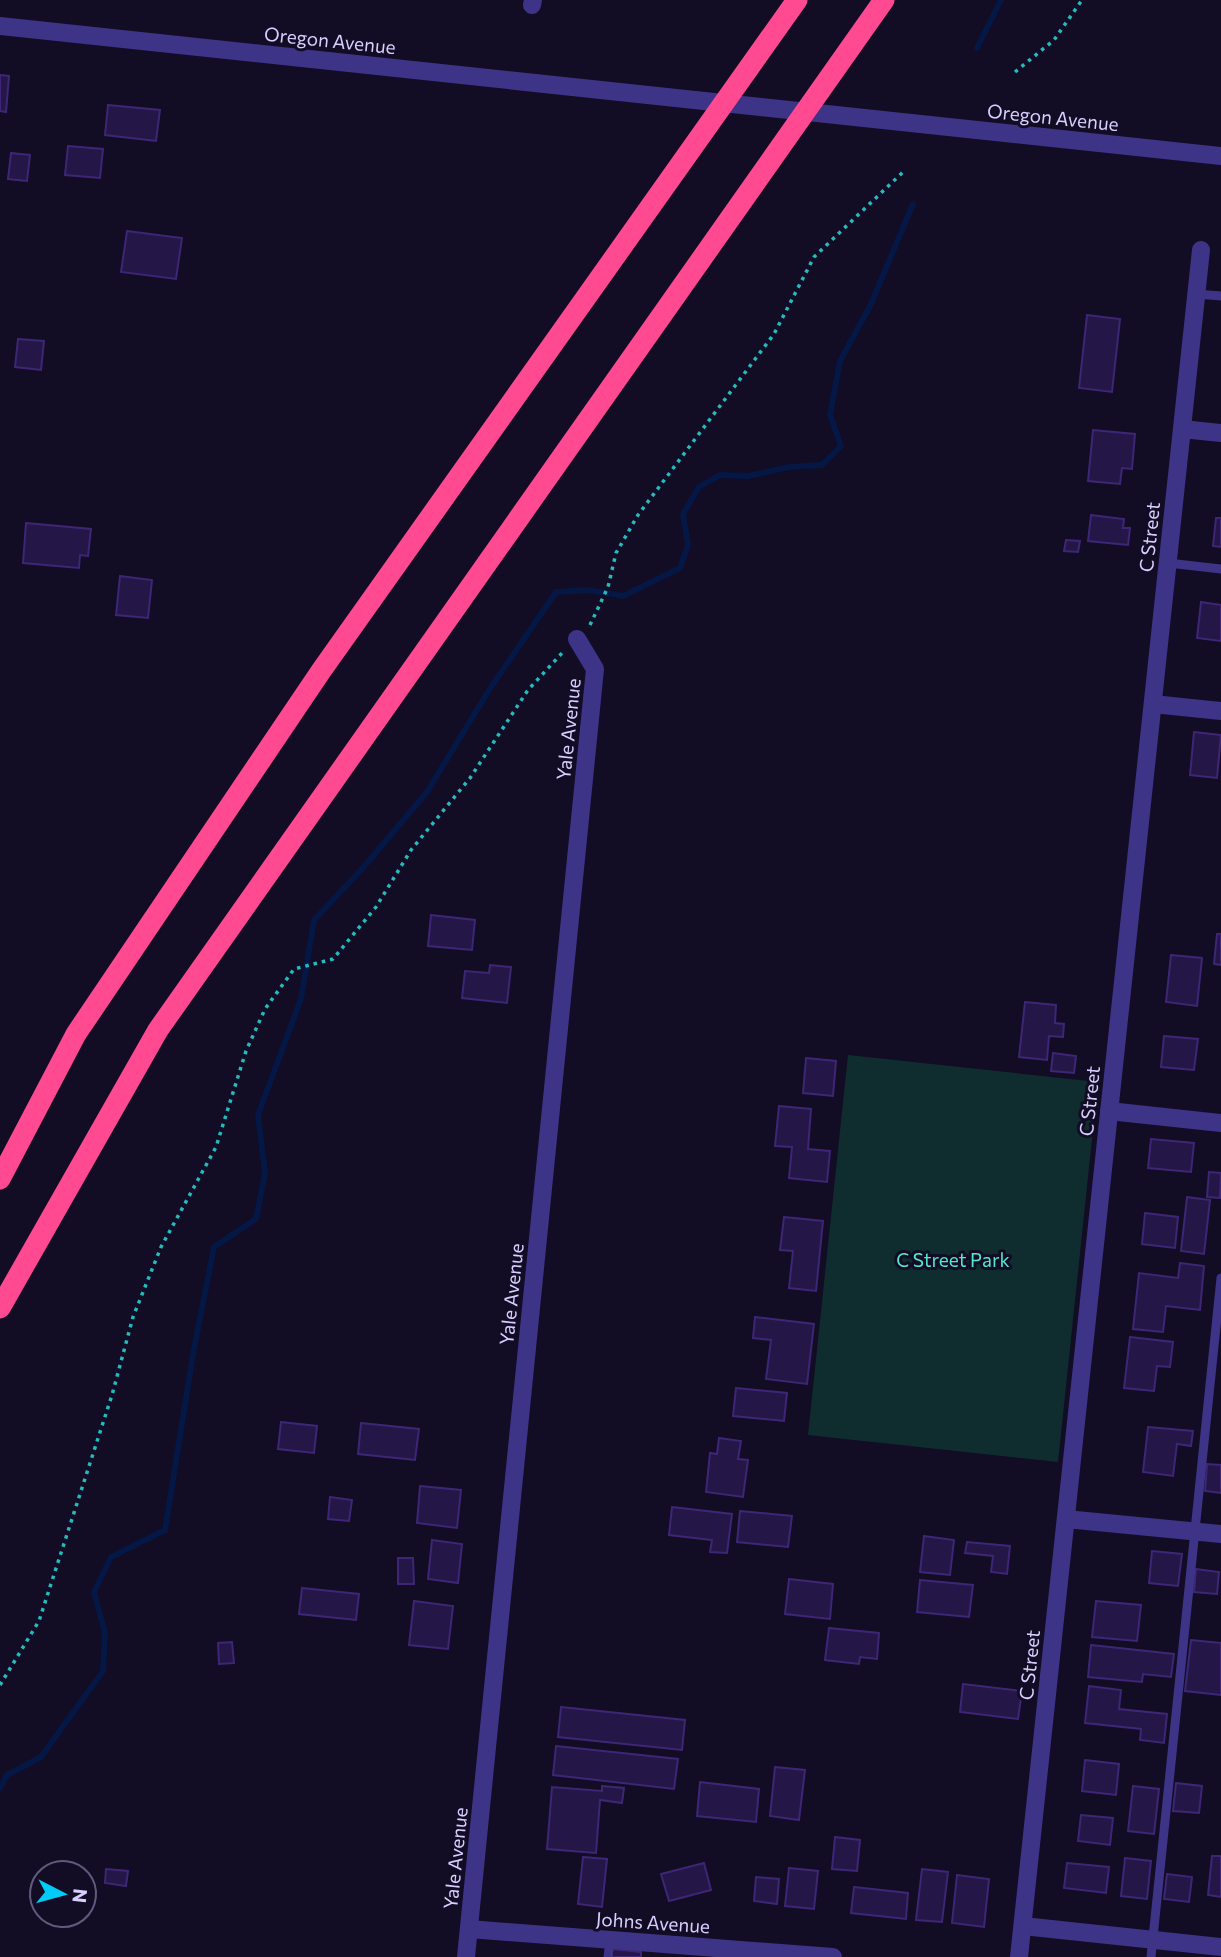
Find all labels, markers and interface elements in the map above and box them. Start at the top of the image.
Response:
street label: Oregon Avenue [263,22,397,58]
street label: Oregon Avenue [986,99,1120,135]
street label: C Street [1134,501,1164,573]
street label: Yale Avenue [551,677,585,781]
street label: C Street [1074,1065,1104,1137]
street label: Yale Avenue [494,1242,528,1346]
park label: C Street Park [896,1248,1010,1271]
street label: C Street [1014,1629,1044,1701]
street label: Yale Avenue [438,1806,472,1910]
north arrow [28,1859,98,1929]
text: N [68,1888,93,1904]
street label: Johns Avenue [595,1907,711,1937]

